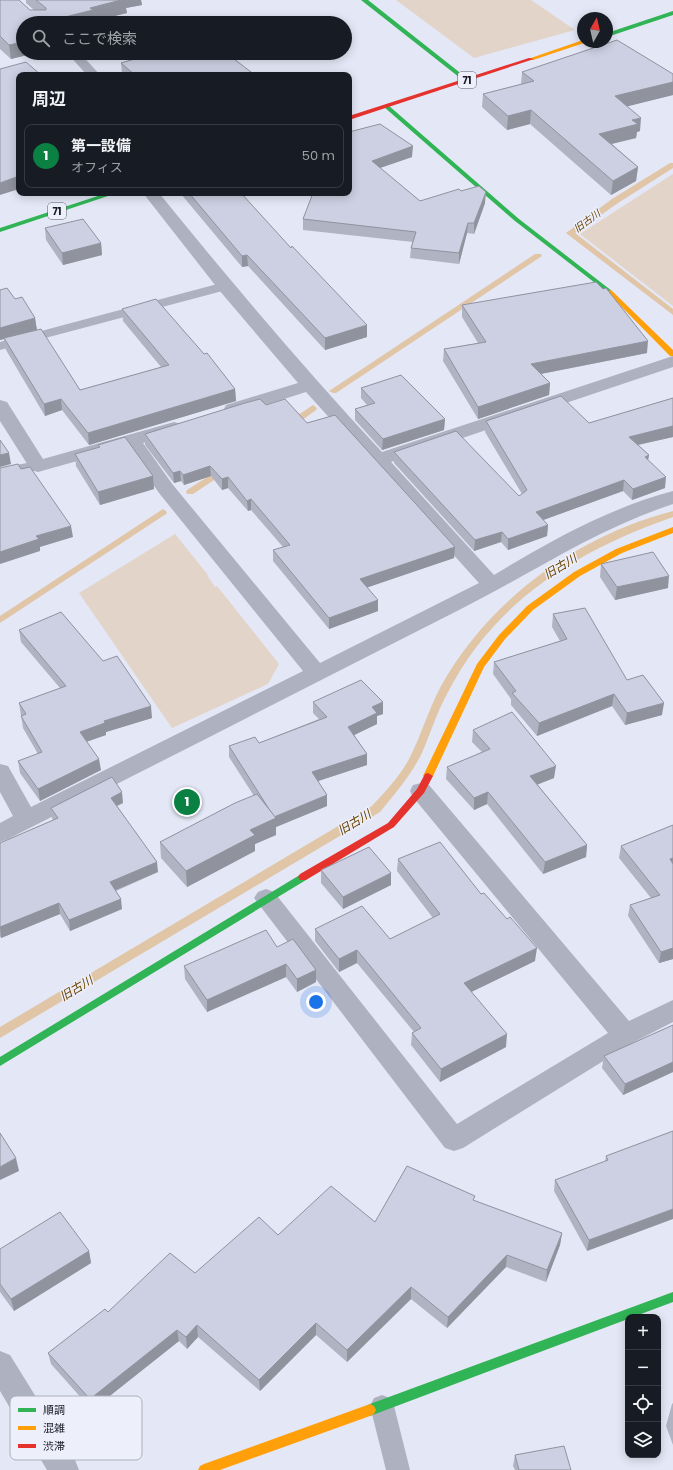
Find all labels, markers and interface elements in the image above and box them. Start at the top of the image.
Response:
north arrow [577,12,613,48]
search box [16,16,352,60]
icon: search [30,27,52,49]
text: ここで検索 [62,28,137,49]
road number: 71 [458,72,476,88]
text: 周辺 [32,87,66,111]
text: 第一設備 [71,135,131,156]
text: 1 [44,146,48,165]
text: 50 m [302,146,335,165]
text: オフィス [71,158,123,177]
road number: 71 [48,203,66,219]
water label: 旧古川 [570,206,604,236]
water label: 旧古川 [540,548,582,583]
pin: 1 [174,787,200,817]
water label: 旧古川 [334,804,376,839]
water label: 旧古川 [56,970,98,1005]
your location [306,992,326,1012]
map controls [625,1314,661,1458]
button: + [625,1314,661,1350]
button: − [625,1350,661,1386]
button: locate [625,1386,661,1422]
legend [10,1396,142,1460]
text: 順調 [43,1402,65,1418]
text: 混雑 [43,1420,65,1436]
button: layers [625,1422,661,1458]
text: 渋滞 [43,1438,65,1454]

